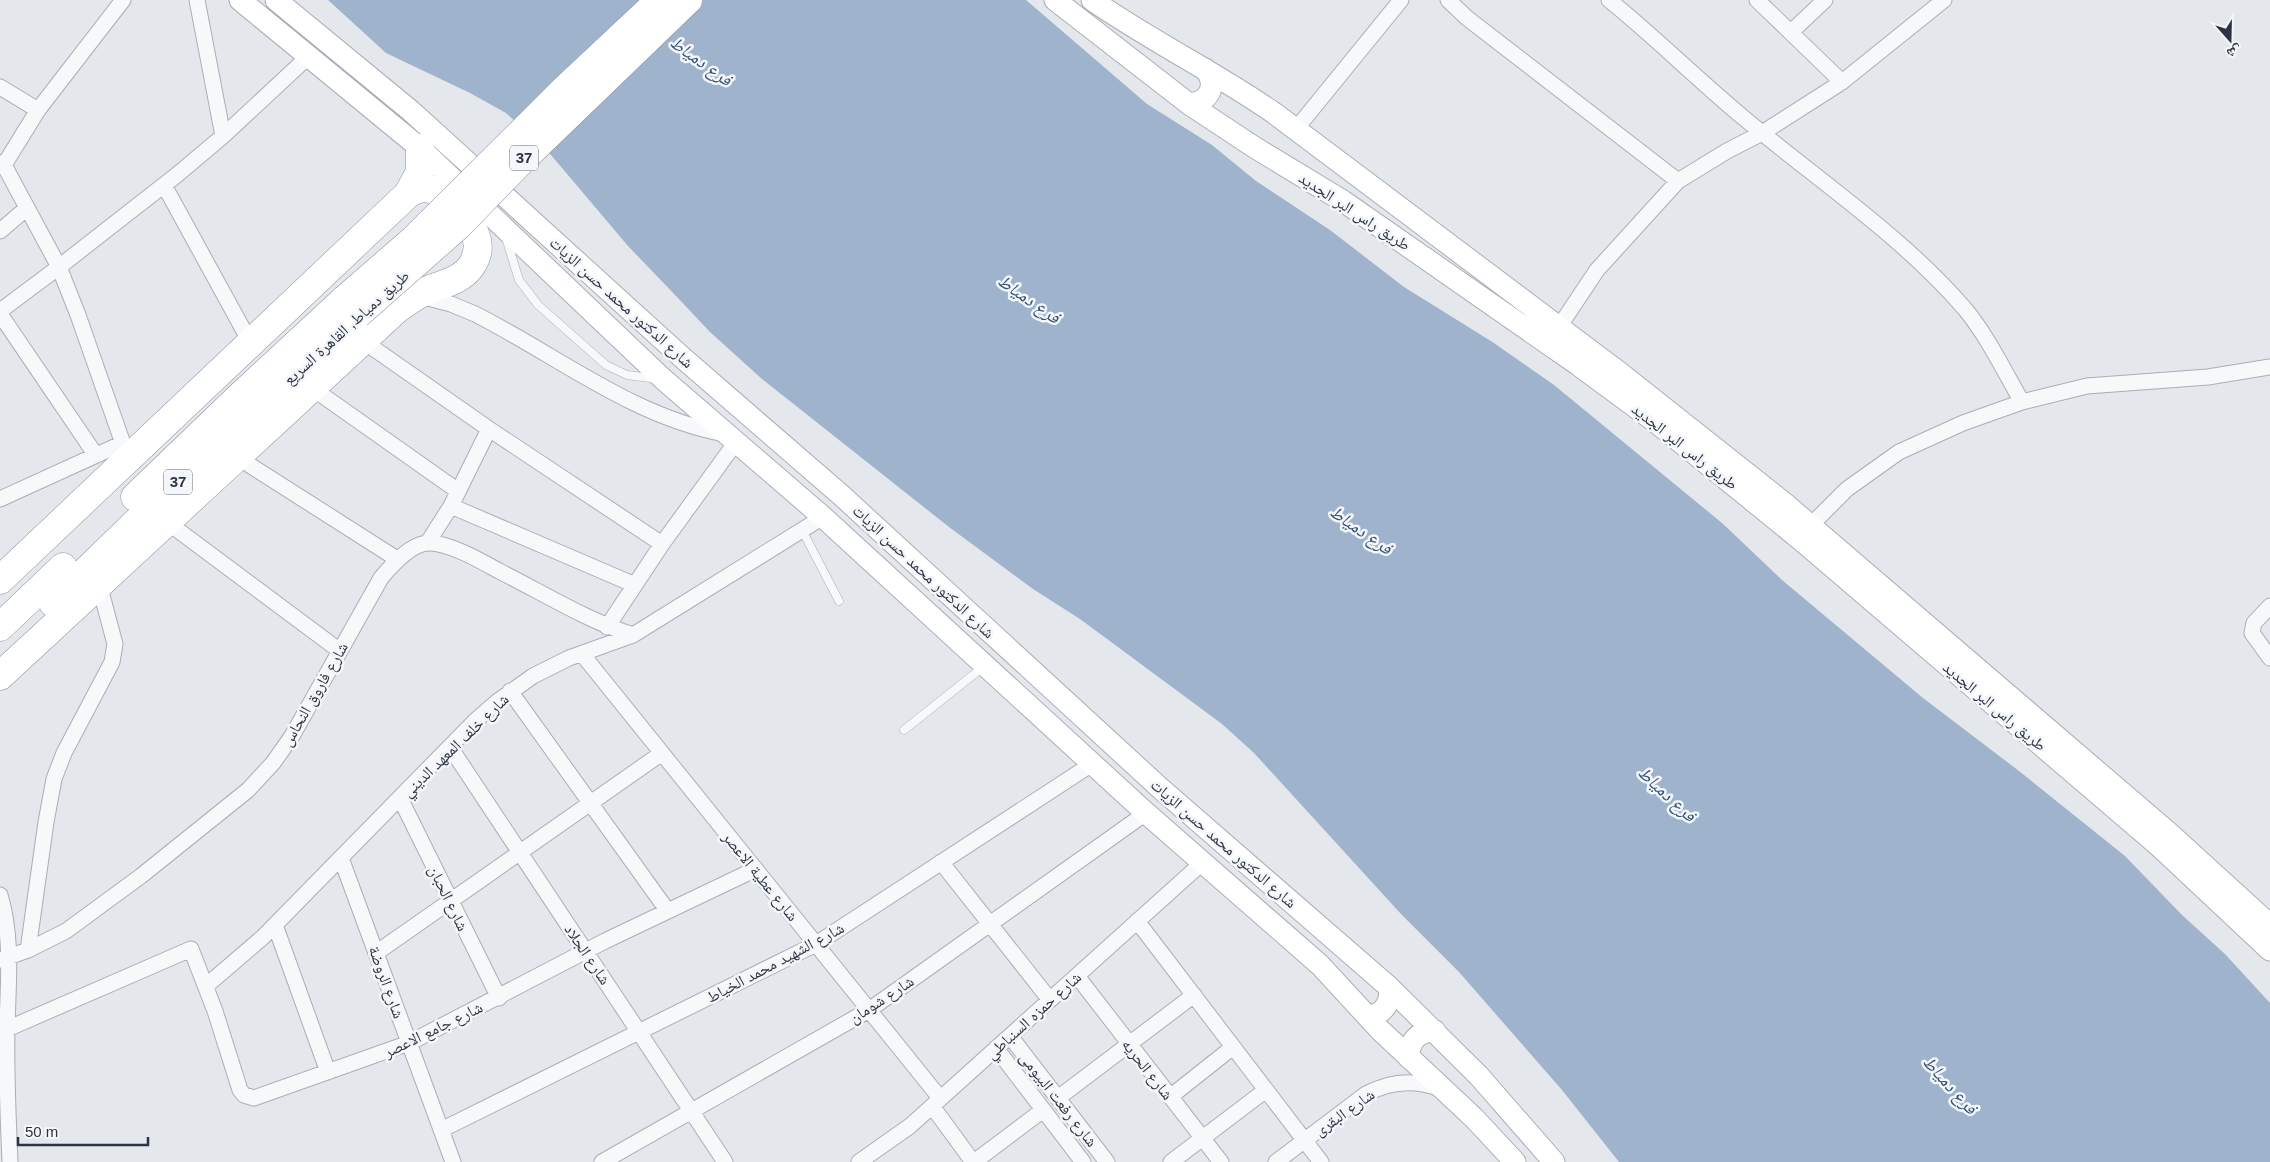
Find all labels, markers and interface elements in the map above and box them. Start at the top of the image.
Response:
north arrow [2205,15,2255,65]
water label: فرع دمياط [665,32,737,93]
text: ش [2224,41,2244,62]
road number: 37 [510,146,538,170]
street label: طريق راس البر الجديد [1295,169,1414,255]
street label: شارع الدكتور محمد حسن الزيات [545,234,697,373]
street label: طريق دمياط, القاهرة السريع [280,267,414,390]
water label: فرع دمياط [993,270,1065,330]
street label: طريق راس البر الجديد [1627,400,1741,494]
road number: 37 [164,470,192,494]
street label: شارع الدكتور محمد حسن الزيات [848,501,998,643]
water label: فرع دمياط [1325,501,1397,561]
street label: شارع فاروق النحاس [278,639,353,750]
street label: طريق راس البر الجديد [1938,658,2050,756]
street label: شارع خلف المعهد الديني [399,690,515,803]
water label: فرع دمياط [1633,762,1701,828]
street label: شارع الدكتور محمد حسن الزيات [1146,776,1300,913]
street label: شارع عطية الاعصر [717,828,802,925]
street label: شارع الحبان [424,863,472,935]
street label: شارع الشهيد محمد الخياط [704,919,848,1008]
street label: شارع الجلاد [560,921,614,989]
street label: شارع الروضة [364,944,407,1021]
street label: شارع حمزه السنباطي [982,968,1087,1065]
street label: شارع شومان [846,972,918,1028]
street label: شارع جامع الاعصر [380,998,486,1063]
street label: شارع الحريه [1117,1036,1176,1104]
street label: شارع رفعت البيومى [1015,1049,1101,1151]
water label: فرع دمياط [1917,1052,1982,1121]
street label: شارع البقرى [1311,1086,1379,1141]
scale bar [18,1114,148,1146]
text: 50 m [25,1123,58,1140]

